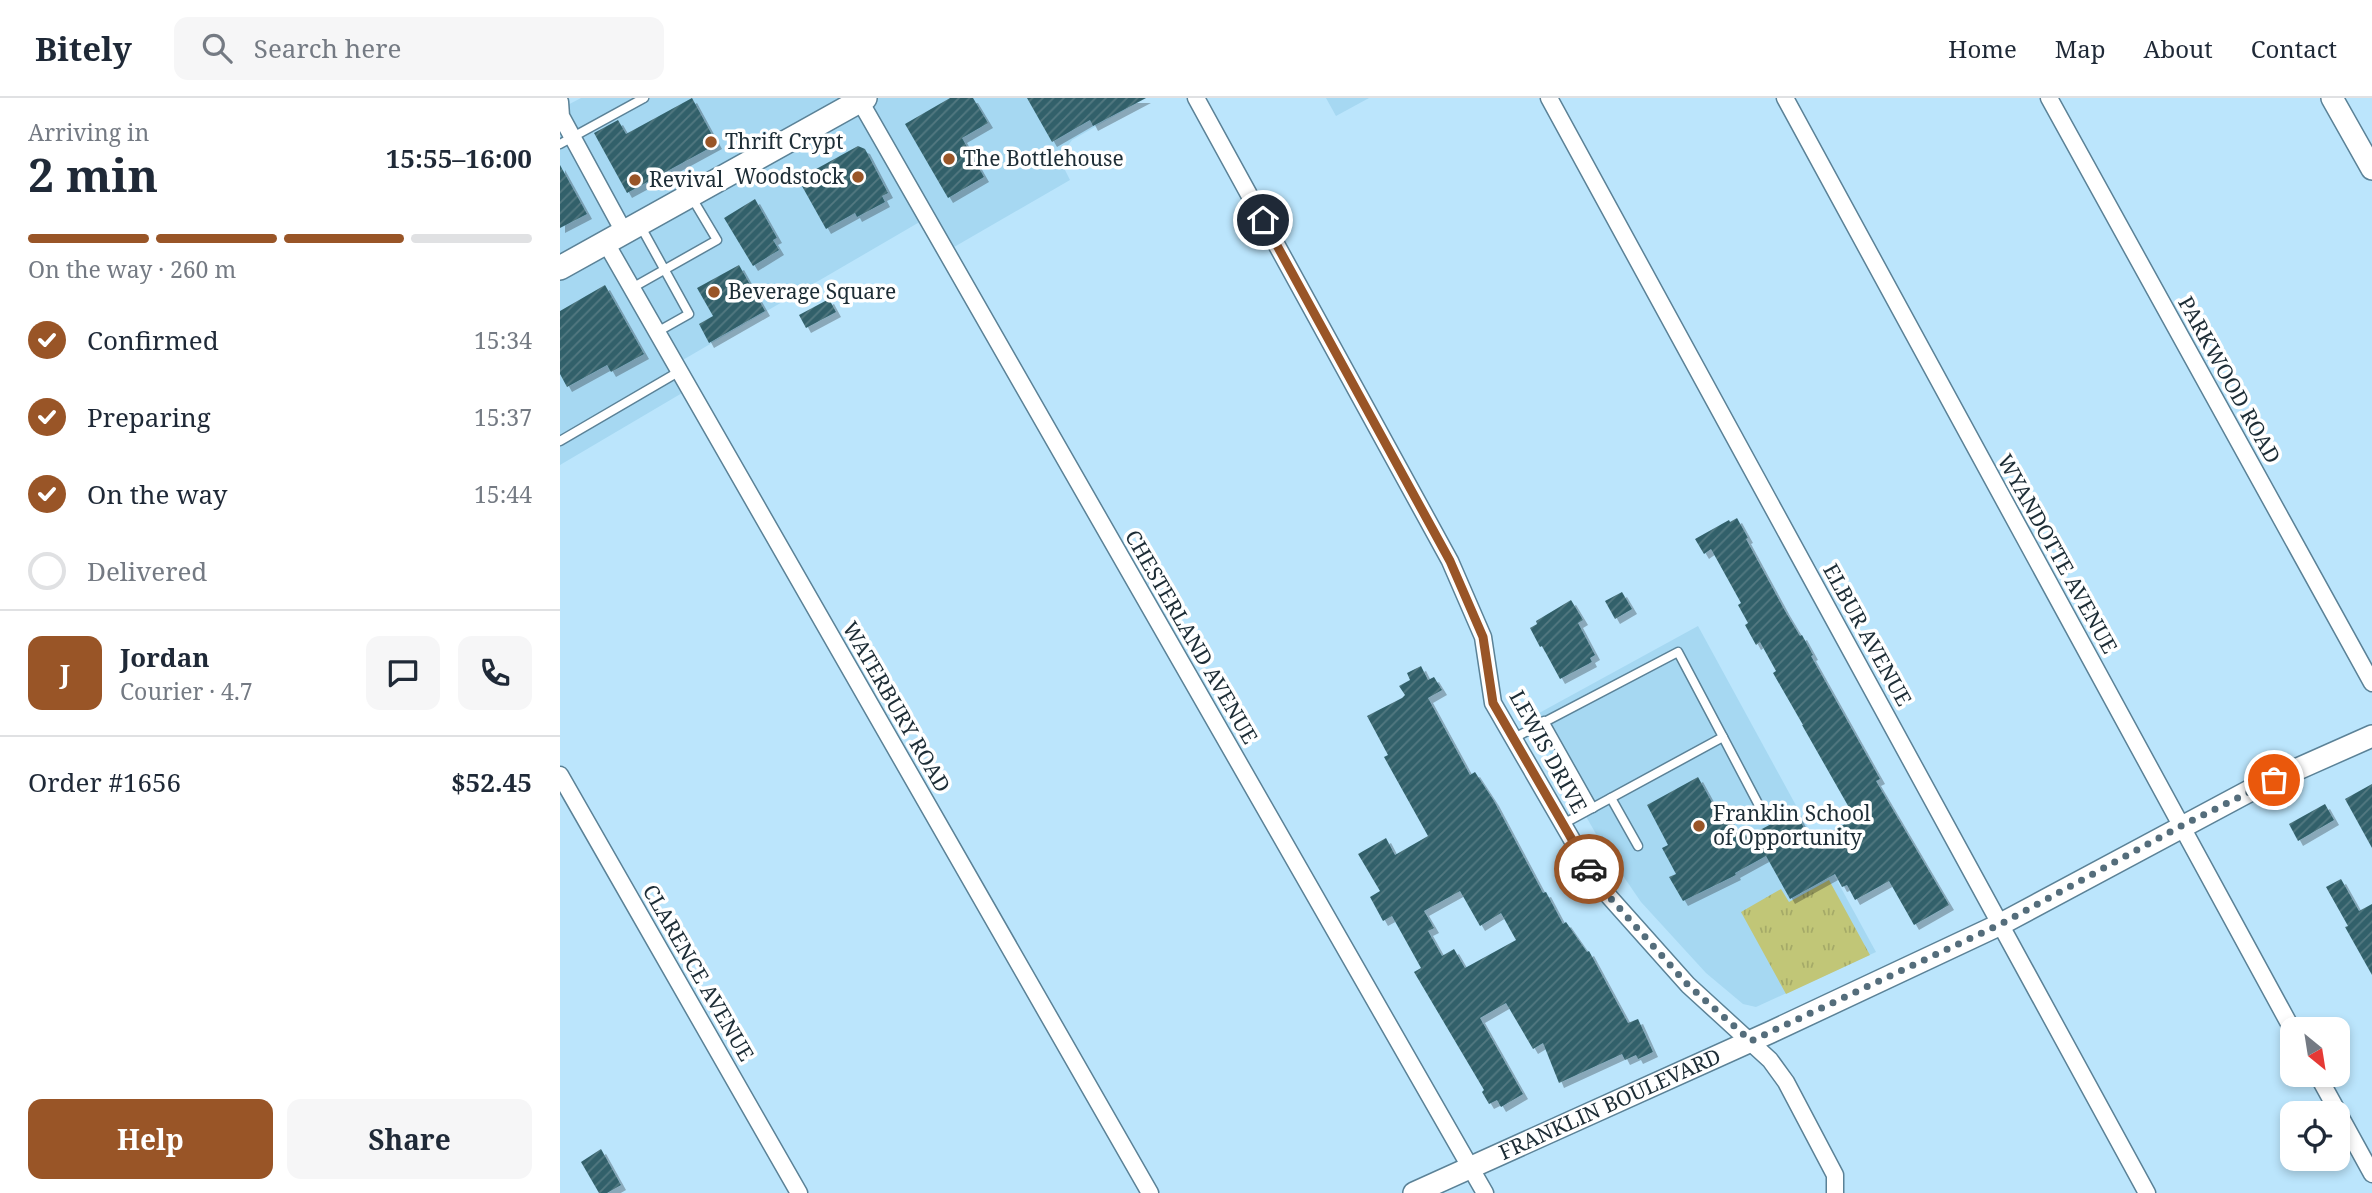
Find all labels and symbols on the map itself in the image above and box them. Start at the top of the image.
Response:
place label: Thrift Crypt [725,127,843,155]
marker: Thrift Crypt [703,134,719,150]
place label: The Bottlehouse [963,144,1124,172]
marker: The Bottlehouse [941,151,957,167]
place label: Woodstock [735,162,845,190]
place label: Revival [649,165,724,193]
marker: Woodstock [850,169,866,185]
marker: Revival [627,172,643,188]
pin [1233,190,1293,250]
place label: Beverage Square [728,277,896,305]
marker: Beverage Square [706,284,722,300]
street label: PARKWOOD ROAD [2172,291,2287,468]
street label: WYANDOTTE AVENUE [1991,449,2124,658]
street label: CHESTERLAND AVENUE [1119,524,1265,749]
street label: ELBUR AVENUE [1817,558,1919,711]
street label: WATERBURY ROAD [837,616,957,797]
street label: LEWIS DRIVE [1504,685,1594,818]
pin [2244,750,2304,810]
place label: Franklin School of Opportunity [1713,799,1871,851]
marker: Franklin School of Opportunity [1691,818,1707,834]
courier [1554,834,1624,904]
street label: CLARENCE AVENUE [637,879,761,1066]
north arrow [2280,1017,2350,1087]
street label: FRANKLIN BOULEVARD [1494,1041,1725,1166]

